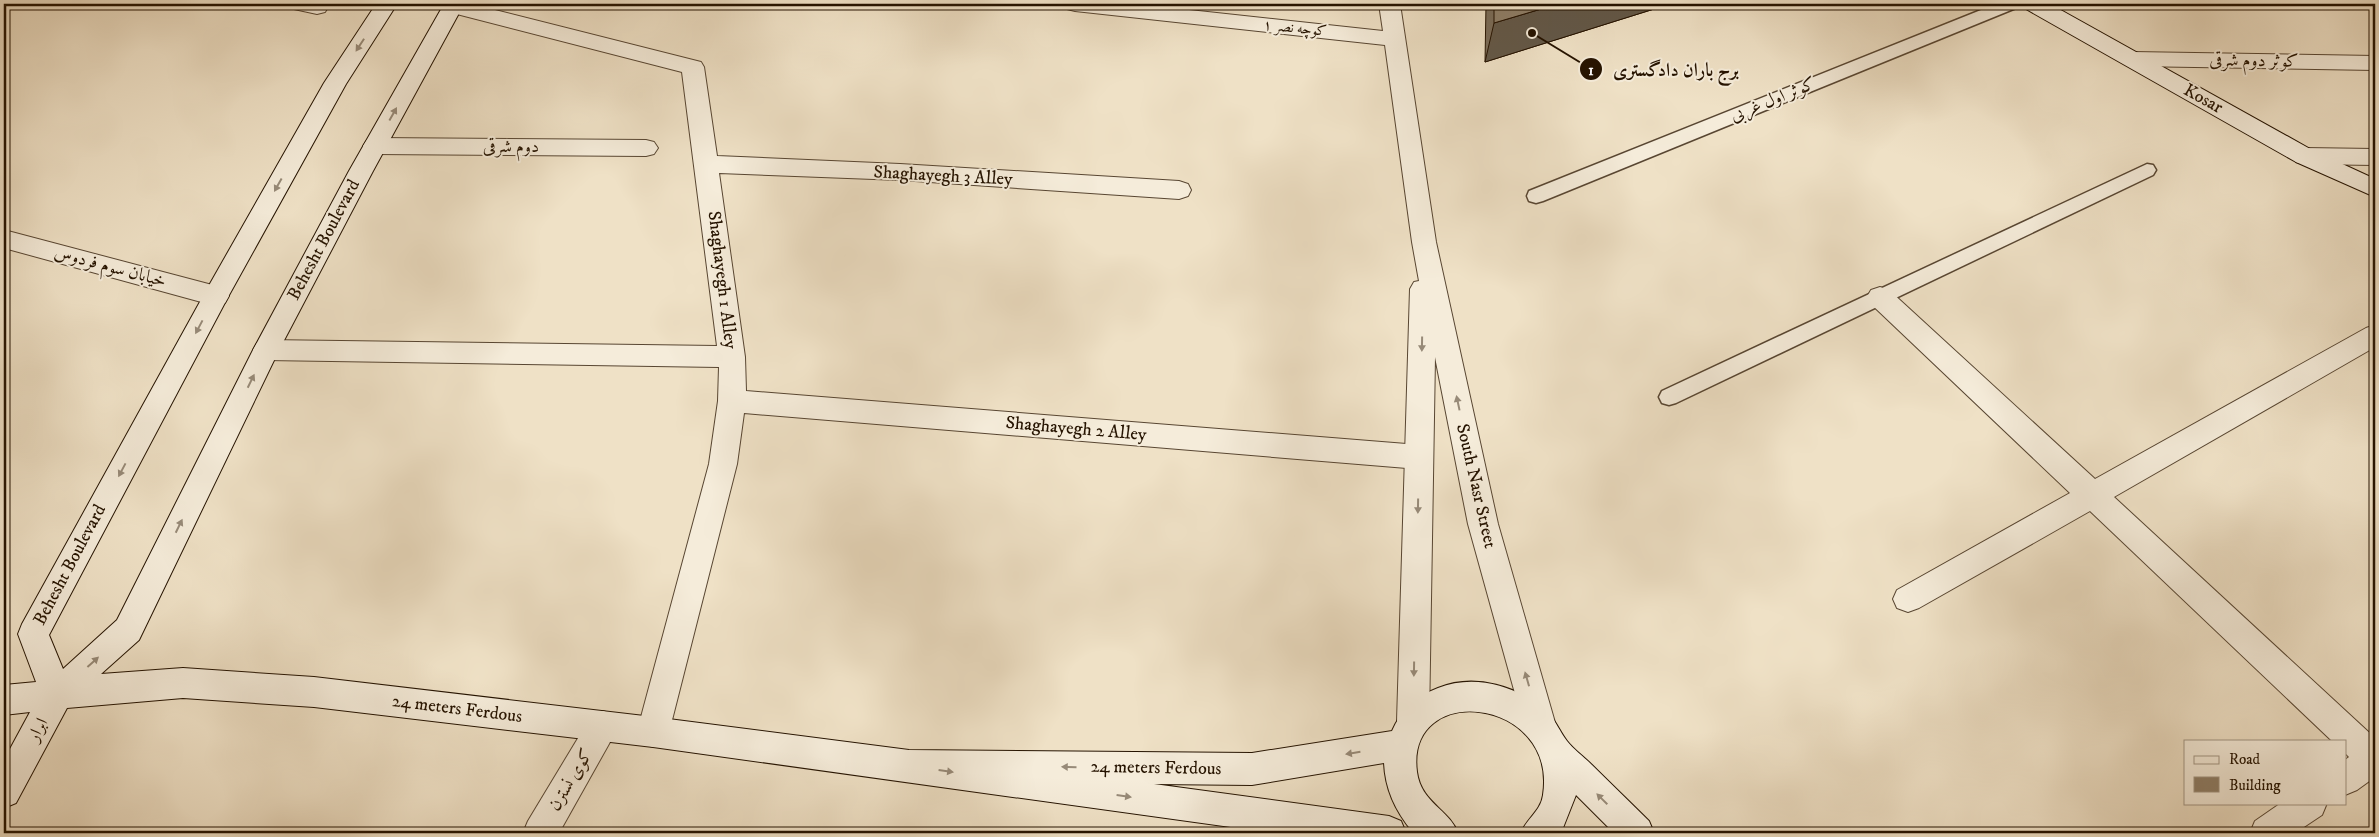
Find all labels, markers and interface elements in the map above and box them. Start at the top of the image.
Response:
street label: کوچه نصر ۱ [1262,15,1328,42]
one-way arrow [355,38,364,51]
street label: کوثر دوم شرقی [2209,49,2299,77]
callout: برج باران دادگستری [1578,52,1749,86]
text: برج باران دادگستری [1613,59,1740,87]
text: 1 [1588,61,1594,80]
street label: کوثر اول غربی [1727,73,1819,128]
street label: Kosar [2179,79,2227,119]
one-way arrow [389,106,397,121]
street label: دوم شرقی [483,136,539,162]
street label: Shaghayegh 3 Alley [873,161,1013,191]
street label: Behesht Boulevard [283,176,365,304]
one-way arrow [274,177,282,192]
street label: Shaghayegh 1 Alley [703,210,741,351]
street label: خیابان سوم فردوس [51,241,168,296]
one-way arrow [195,320,203,334]
one-way arrow [1417,336,1425,352]
one-way arrow [247,373,255,388]
one-way arrow [1453,395,1461,411]
street label: Shaghayegh 2 Alley [1005,412,1148,446]
street label: South Nasr Street [1451,422,1501,551]
one-way arrow [117,463,126,477]
one-way arrow [1414,498,1422,514]
street label: Behesht Boulevard [29,501,111,629]
one-way arrow [175,519,183,534]
one-way arrow [87,656,100,667]
one-way arrow [1410,661,1418,677]
one-way arrow [1523,672,1531,687]
street label: 24 meters Ferdous [391,690,523,728]
street label: ابرار [22,714,53,747]
legend [2184,740,2346,804]
street label: کوی نسترن [544,745,598,815]
one-way arrow [1345,749,1361,757]
text: Road [2229,750,2261,769]
street label: 24 meters Ferdous [1090,756,1222,780]
one-way arrow [1061,763,1077,771]
one-way arrow [939,767,955,775]
text: Building [2229,776,2281,795]
one-way arrow [1117,792,1133,800]
one-way arrow [1596,793,1608,805]

